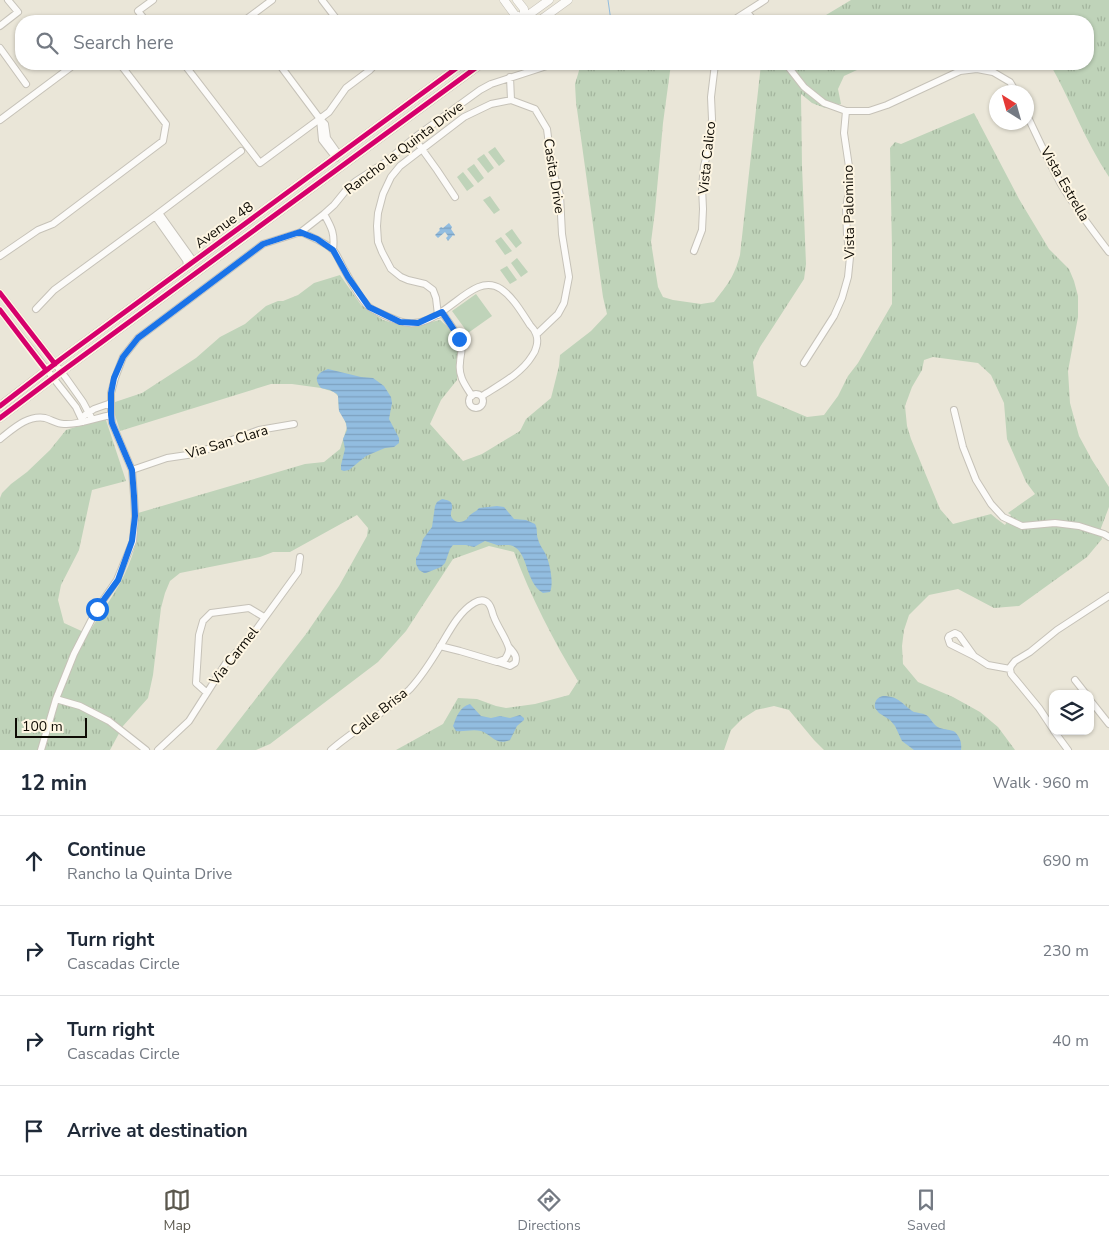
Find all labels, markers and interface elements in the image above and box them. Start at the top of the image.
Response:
search box [15,15,1094,70]
icon: search [33,29,61,57]
text: Search here [73,30,174,56]
north arrow [989,85,1034,130]
street label: Rancho la Quinta Drive [341,97,467,199]
street label: Vista Calico [694,120,720,197]
street label: Casita Drive [539,137,569,215]
street label: Vista Estrella [1035,142,1094,225]
street label: Vista Palomino [839,165,859,260]
street label: Avenue 48 [191,197,257,253]
route end [448,328,471,351]
street label: Via San Clara [183,421,270,464]
route start [86,598,109,621]
street label: Via Carmel [205,622,263,690]
street label: Calle Brisa [346,684,412,740]
map controls [1049,690,1094,735]
button: layers [1049,690,1094,735]
scale bar [15,715,88,738]
text: 100 m [22,717,63,736]
text: 12 min [20,769,87,797]
text: Walk · 960 m [993,772,1089,794]
text: Continue [67,837,146,863]
icon: ahead [20,847,48,875]
text: 690 m [1042,850,1089,872]
text: Rancho la Quinta Drive [67,863,232,885]
text: Turn right [67,927,154,953]
icon: right [20,937,48,965]
text: 230 m [1042,940,1089,962]
text: Cascadas Circle [67,953,180,975]
text: Turn right [67,1017,154,1043]
icon: right [20,1027,48,1055]
text: 40 m [1052,1030,1089,1052]
text: Cascadas Circle [67,1043,180,1065]
icon: arrive [20,1117,48,1145]
text: Arrive at destination [67,1118,248,1144]
tab: Map [163,1186,191,1235]
tab: Directions [518,1186,581,1235]
tab: Saved [907,1186,946,1235]

